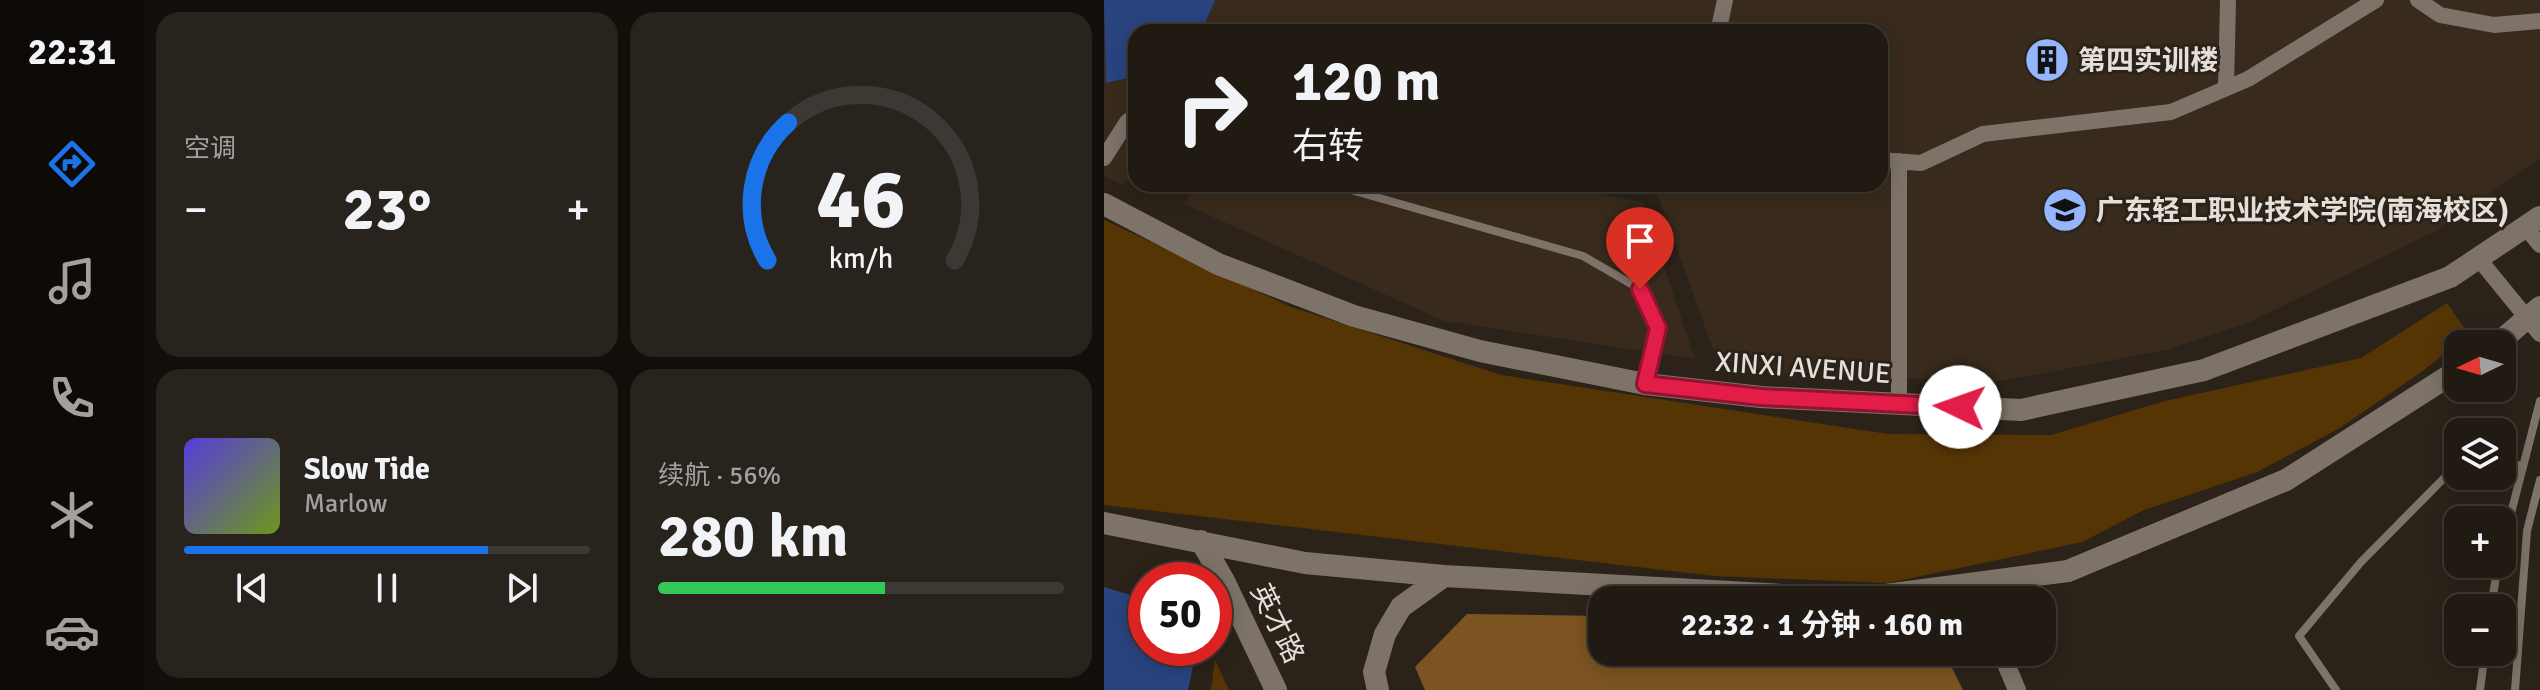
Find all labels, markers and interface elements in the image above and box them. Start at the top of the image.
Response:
text: 22:31 [28,30,116,75]
building icon: 第四实训楼 [2023,36,2071,84]
place label: 第四实训楼 [2078,44,2218,78]
text: 120 m [1292,47,1440,116]
icon: right [1160,56,1264,160]
text: 右转 [1292,124,1364,169]
text: 空调 [184,133,236,165]
icon: directions [44,136,100,192]
text: 46 [816,148,906,250]
text: 23° [343,173,431,247]
text: − [184,183,208,237]
text: + [566,183,590,237]
school or university icon: 广东轻工职业技术学院(南海校区) [2041,186,2089,234]
place label: 广东轻工职业技术学院(南海校区) [2096,194,2509,228]
pin [1606,207,1674,289]
icon: arrive [1618,219,1662,263]
text: km/h [829,241,893,276]
icon: music [44,253,100,309]
north arrow [2444,330,2516,402]
map controls [2444,330,2516,666]
street label: XINXI AVENUE [1714,345,1892,391]
position arrow [1918,365,2002,449]
icon: phone [44,370,100,426]
button: layers [2444,418,2516,490]
text: Slow Tide [304,451,430,488]
text: 续航 · 56% [658,460,781,492]
icon: climate [44,487,100,543]
text: Marlow [304,488,387,520]
text: 280 km [658,500,848,574]
button: + [2444,506,2516,578]
speed limit sign: 50 [1128,562,1232,666]
icon: previous [230,566,274,610]
icon: pause [365,566,409,610]
icon: next [500,566,544,610]
street label: 英才路 [1243,578,1311,669]
button: − [2444,594,2516,666]
icon: car [44,604,100,660]
text: 22:32 · 1 分钟 · 160 m [1681,607,1963,644]

